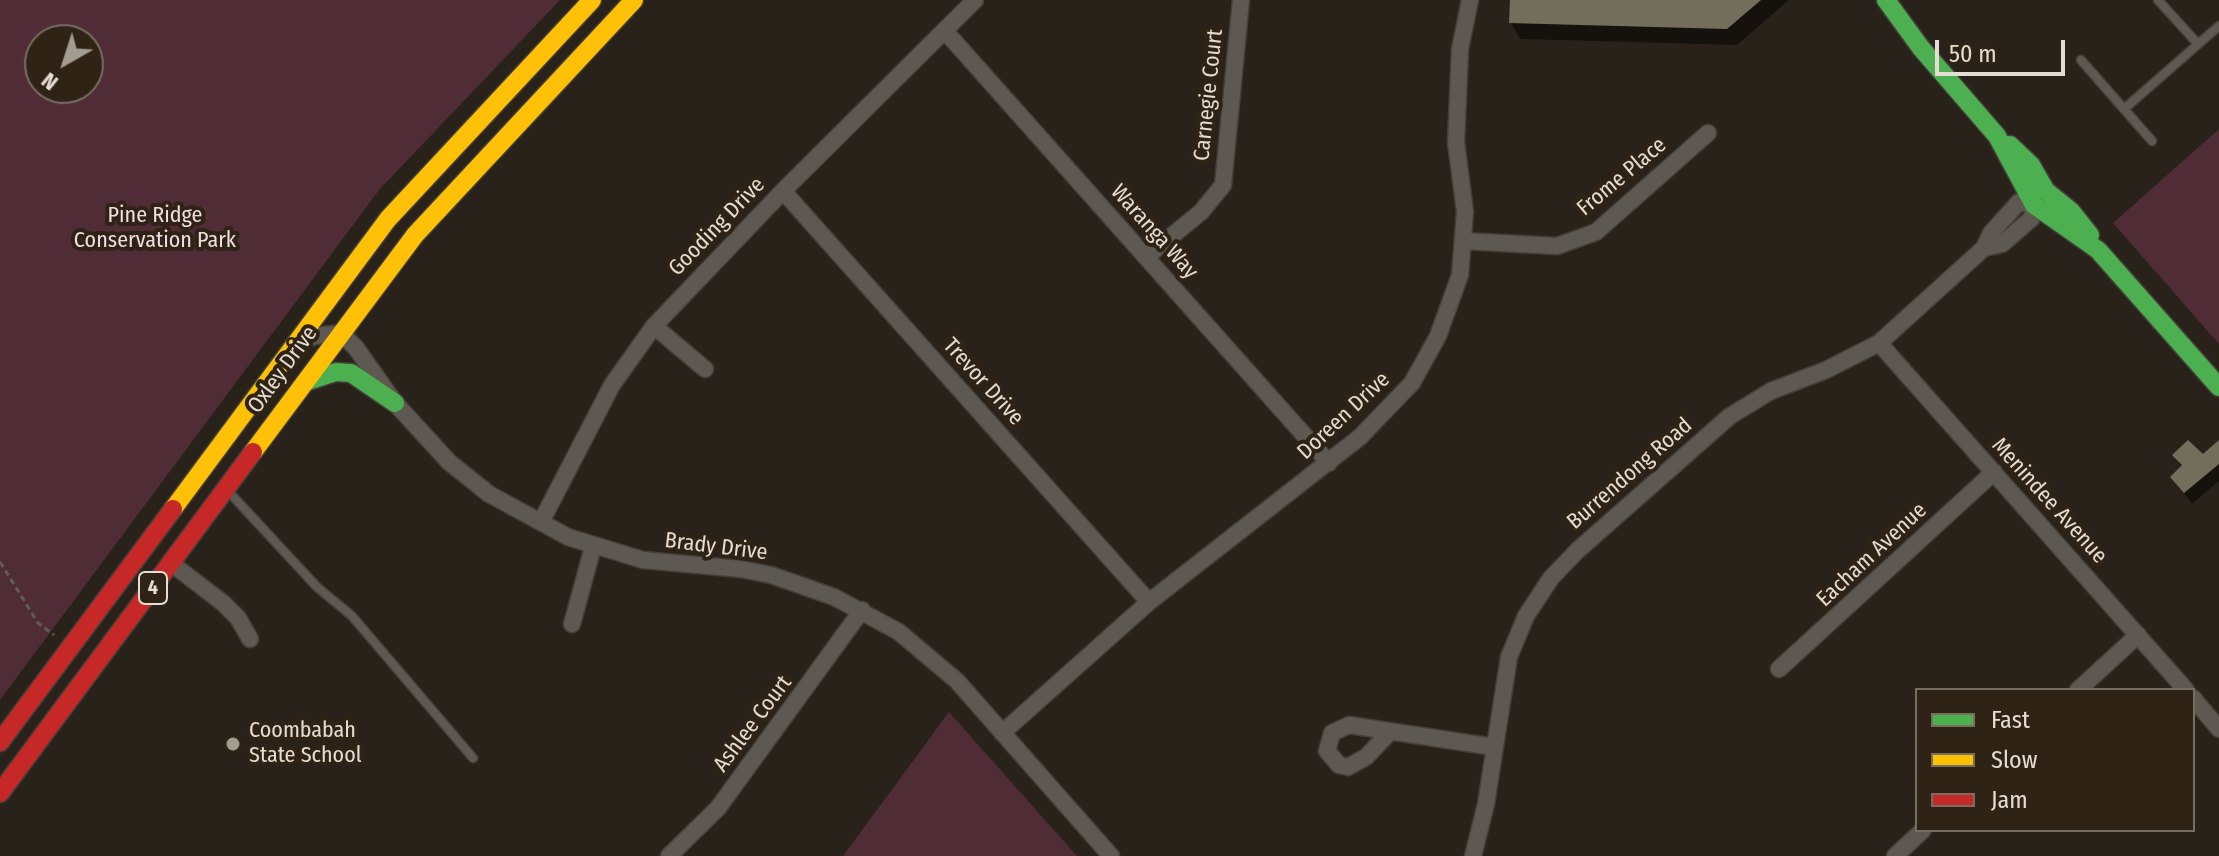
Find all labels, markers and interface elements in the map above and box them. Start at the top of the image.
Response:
north arrow [24,24,104,104]
scale bar [1939,24,2069,74]
street label: Carnegie Court [1189,28,1229,162]
text: 50 m [1949,40,1997,68]
text: N [36,67,63,96]
street label: Frome Place [1572,132,1672,222]
street label: Gooding Drive [663,172,771,282]
street label: Waranga Way [1105,179,1203,285]
park label: Pine Ridge Conservation Park [74,203,236,254]
street label: Oxley Drive [243,321,323,419]
street label: Trevor Drive [937,333,1029,431]
street label: Doreen Drive [1292,367,1396,465]
street label: Burrendong Road [1562,413,1698,535]
street label: Menindee Avenue [1986,433,2112,569]
street label: Eacham Avenue [1812,497,1932,613]
street label: Brady Drive [663,528,769,566]
road number: 4 [139,572,167,604]
street label: Ashlee Court [708,671,798,777]
legend [1915,688,2195,832]
text: Fast [1991,706,2030,734]
place label: Coombabah State School [249,718,362,770]
marker: Coombabah State School [224,735,242,753]
text: Slow [1991,746,2037,774]
text: Jam [1991,786,2028,814]

